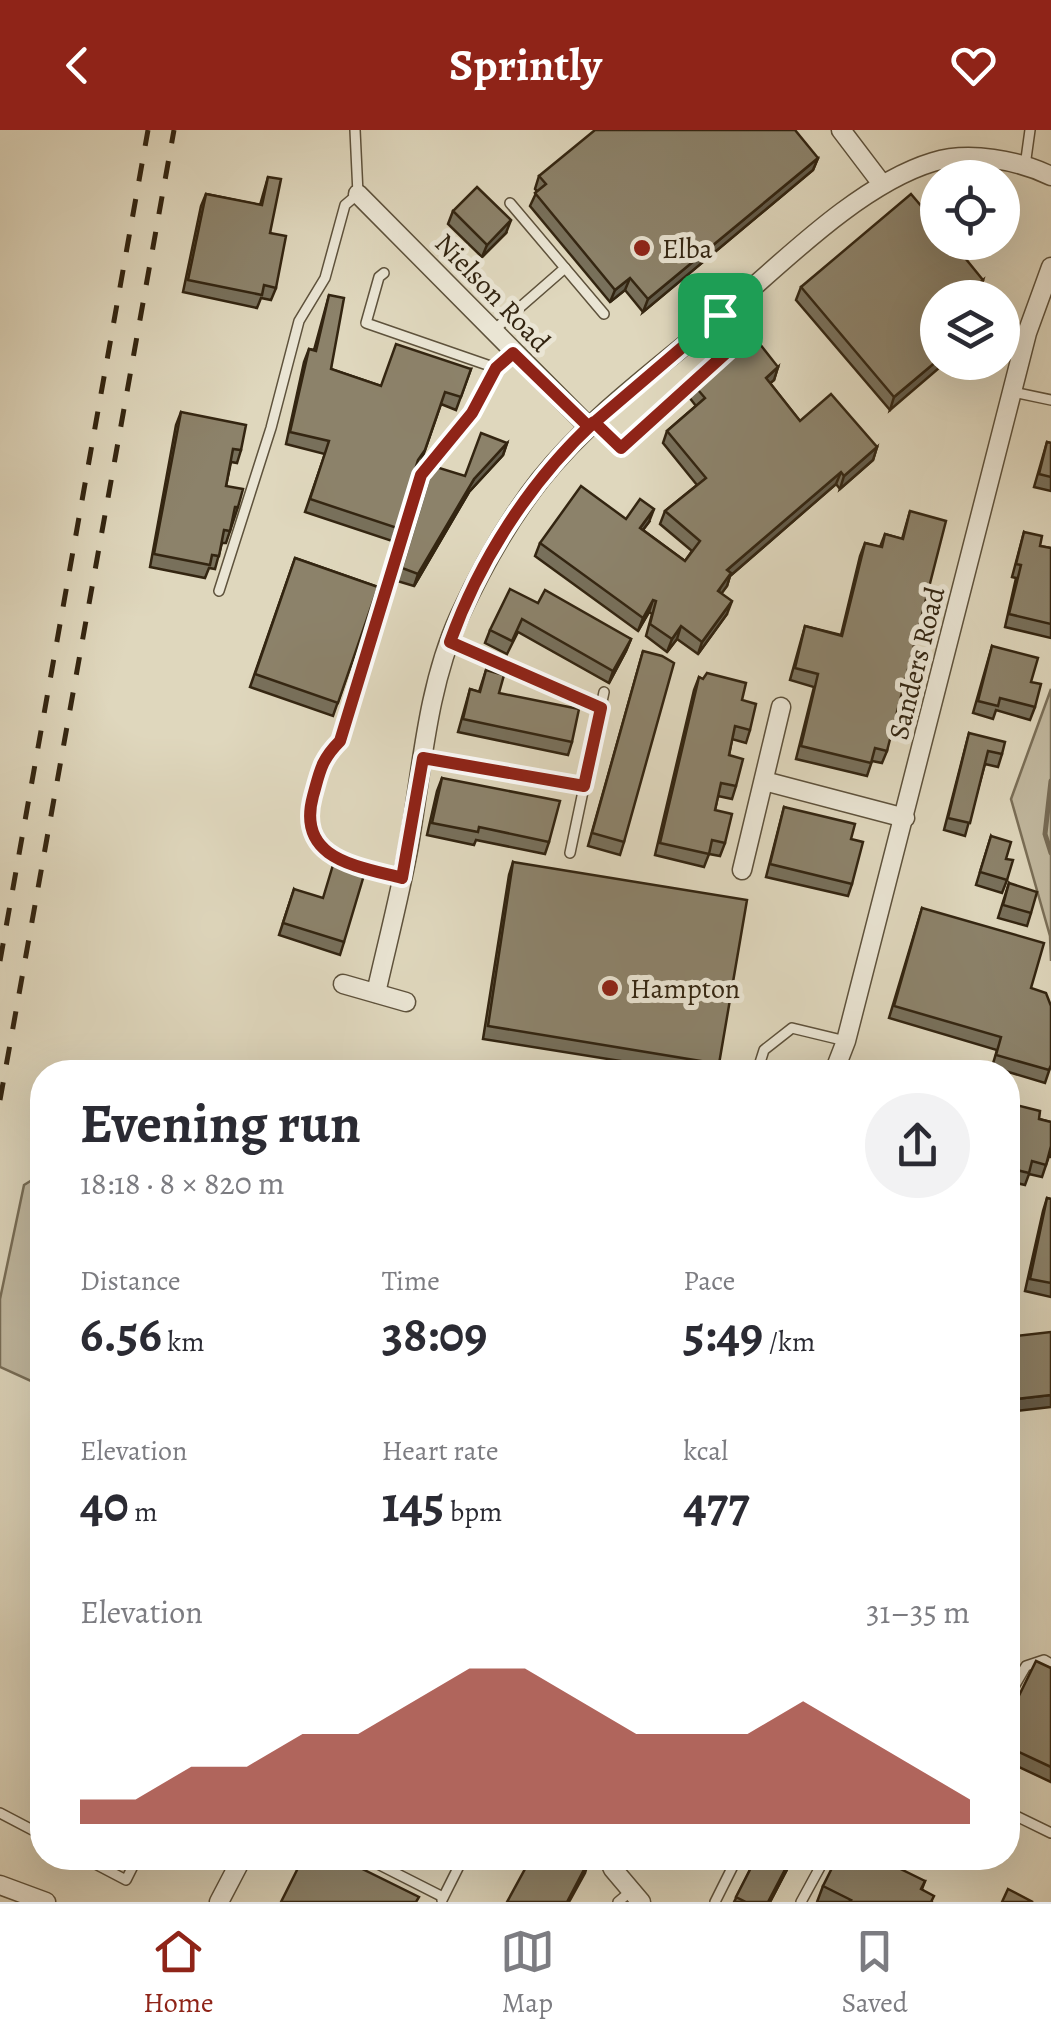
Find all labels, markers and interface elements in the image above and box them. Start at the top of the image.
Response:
text: Sprintly [449,34,602,96]
icon: back [50,38,105,93]
icon: heart [946,38,1001,93]
map controls [920,160,1020,380]
button: locate [920,160,1020,260]
street label: Nielson Road [426,225,559,361]
place label: Elba [662,230,713,268]
marker: Elba [631,237,653,259]
pin [678,273,763,358]
button: layers [920,280,1020,380]
icon: arrive [693,288,748,343]
street label: Sanders Road [880,582,955,744]
place label: Hampton [630,970,740,1008]
marker: Hampton [599,977,621,999]
text: Evening run [80,1086,361,1161]
button: share [865,1093,970,1198]
text: 18:18 · 8 × 820 m [80,1161,285,1205]
text: Distance [80,1262,180,1300]
text: Time [382,1262,440,1300]
text: Pace [683,1262,735,1300]
text: 6.56 [80,1300,162,1368]
text: 38:09 [382,1300,487,1368]
text: 5:49 [683,1300,763,1368]
text: km [162,1323,205,1361]
text: /km [763,1323,815,1361]
text: Elevation [80,1432,187,1470]
text: Heart rate [382,1432,499,1470]
text: kcal [683,1432,728,1470]
text: 40 [80,1470,129,1538]
text: 145 [382,1470,444,1538]
text: 477 [683,1470,750,1538]
text: m [129,1493,158,1531]
text: bpm [444,1493,502,1531]
text: Elevation [80,1590,203,1634]
text: 31–35 m [866,1590,970,1634]
tab: Home [143,1924,214,2022]
tab: Map [500,1924,555,2022]
tab: Saved [841,1924,908,2022]

